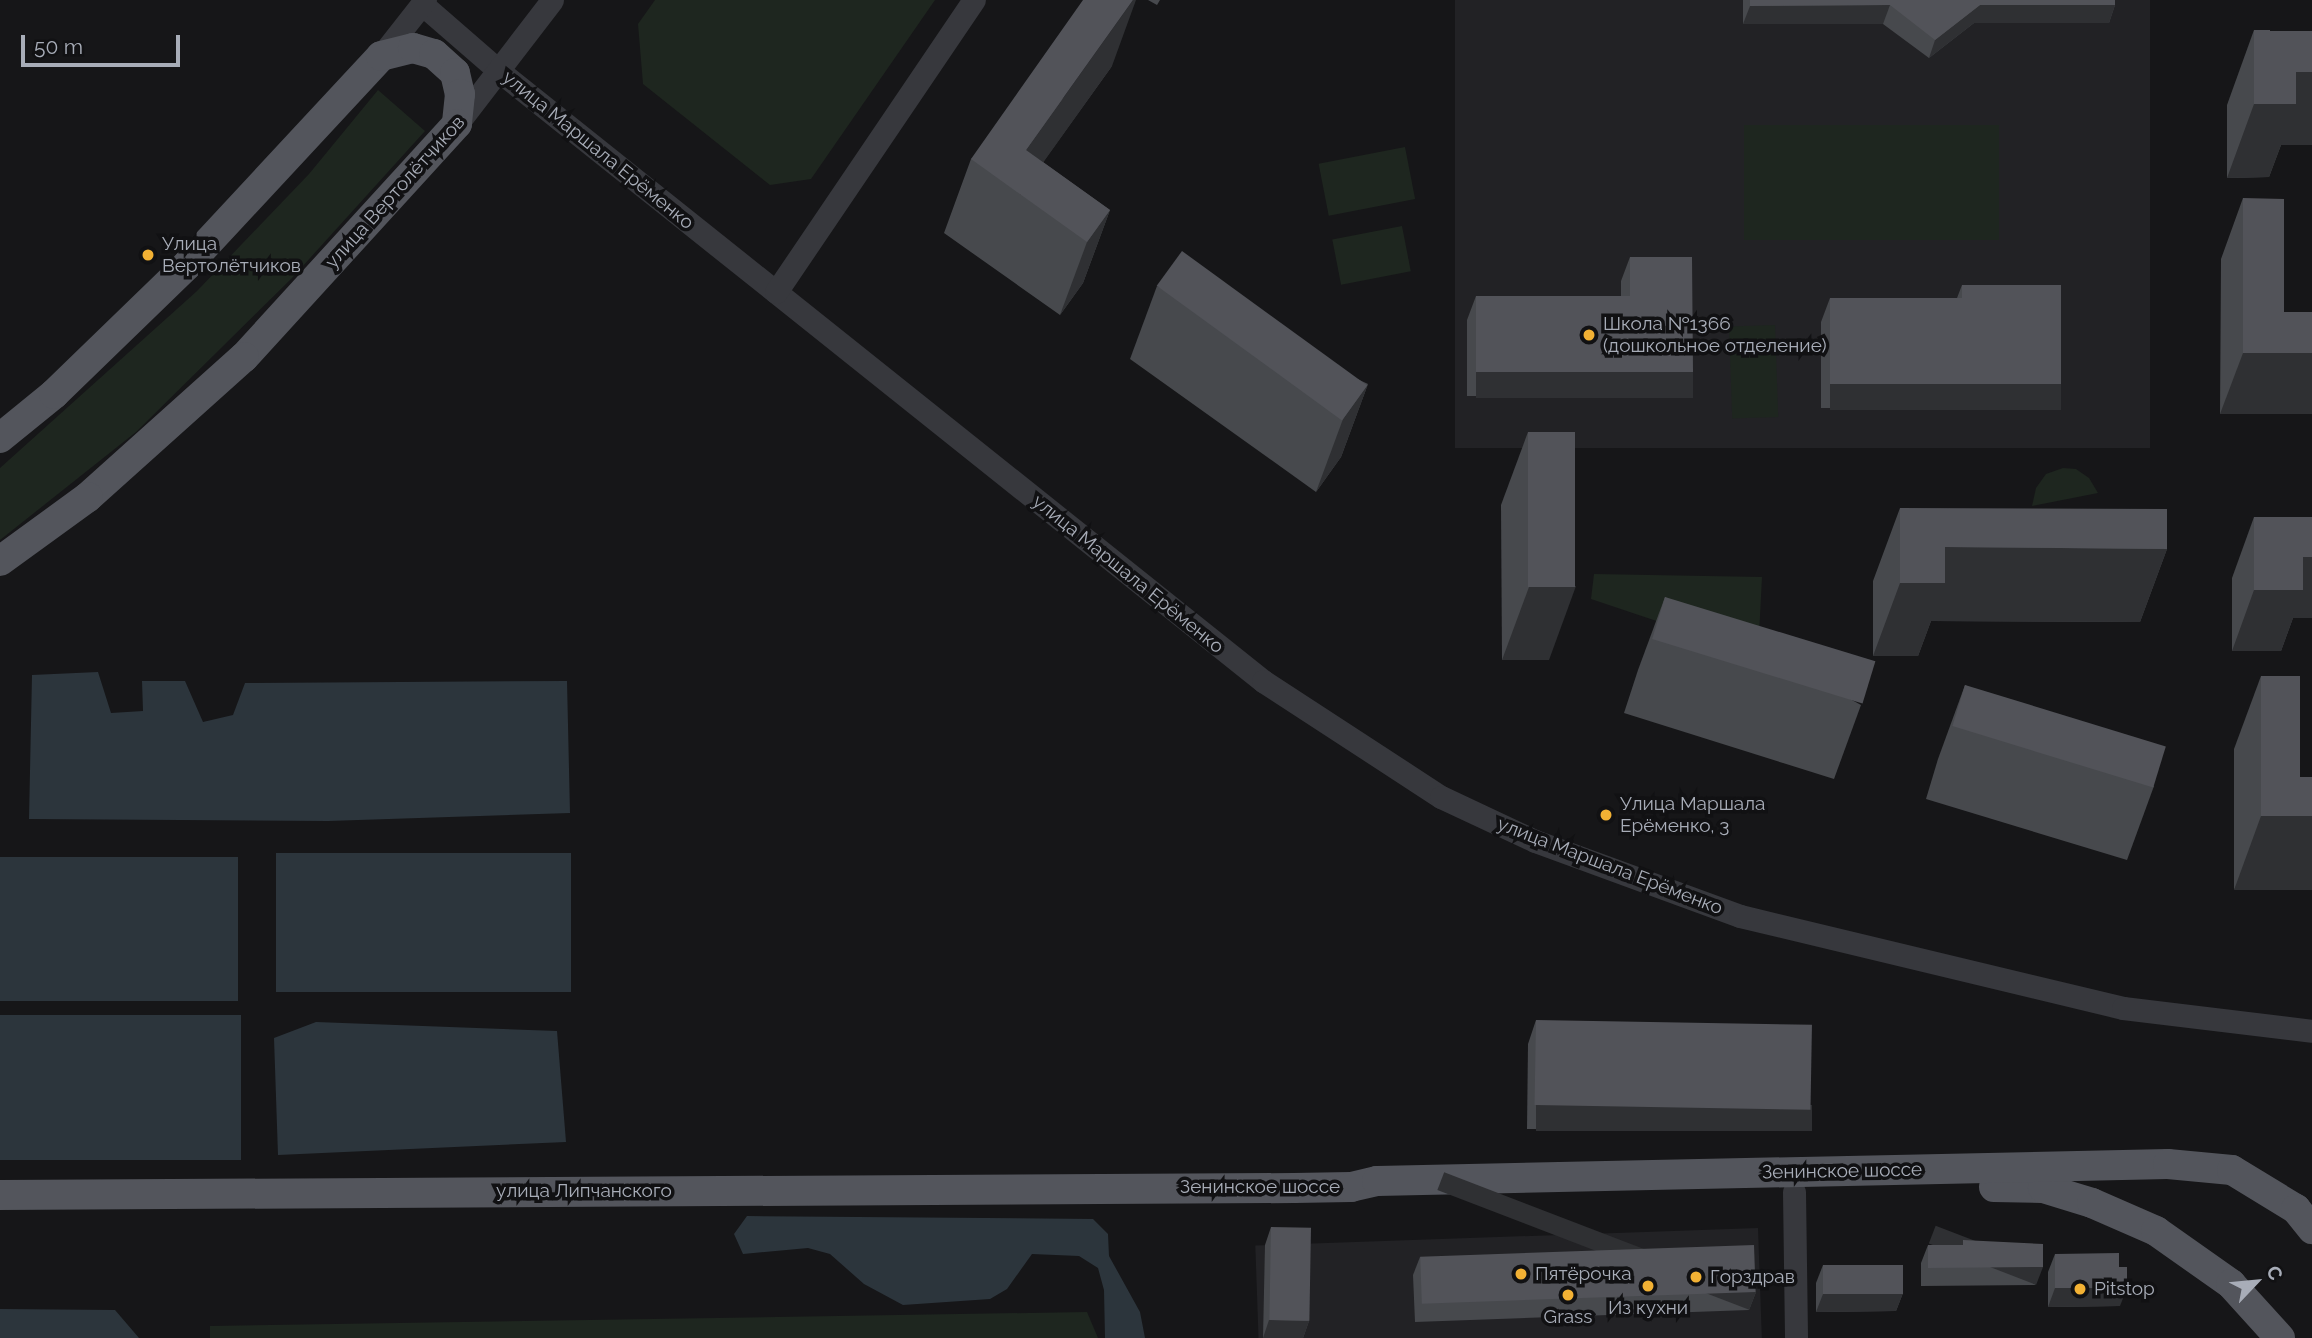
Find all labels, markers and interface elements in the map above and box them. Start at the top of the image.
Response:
scale bar [24,21,184,65]
text: 50 m [34,34,83,59]
street label: улица Маршала Ерёменко [498,66,698,234]
street label: улица Вертолётчиков [320,111,470,273]
place label: Улица Вертолётчиков [162,233,301,277]
marker: Улица Вертолётчиков [140,247,156,263]
place label: Школа №1366 (дошкольное отделение) [1603,313,1827,357]
marker: Школа №1366 (дошкольное отделение) [1581,327,1597,343]
street label: улица Маршала Ерёменко [1028,490,1228,658]
place label: Улица Маршала Ерёменко, 3 [1620,793,1765,837]
marker: Улица Маршала Ерёменко, 3 [1598,807,1614,823]
street label: улица Маршала Ерёменко [1494,812,1726,920]
street label: Зенинское шоссе [1762,1158,1922,1184]
street label: Зенинское шоссе [1180,1176,1340,1198]
street label: улица Липчанского [496,1180,672,1202]
north arrow [2221,1247,2291,1317]
text: С [2262,1262,2288,1283]
place label: Пятёрочка [1535,1263,1632,1285]
marker: Пятёрочка [1513,1266,1529,1282]
place label: Горздрав [1710,1266,1795,1288]
marker: Горздрав [1688,1269,1704,1285]
marker: Из кухни [1640,1278,1656,1294]
place label: Pitstop [2094,1278,2155,1300]
marker: Pitstop [2072,1281,2088,1297]
marker: Grass [1560,1287,1576,1303]
place label: Из кухни [1608,1297,1688,1319]
place label: Grass [1544,1306,1592,1328]

